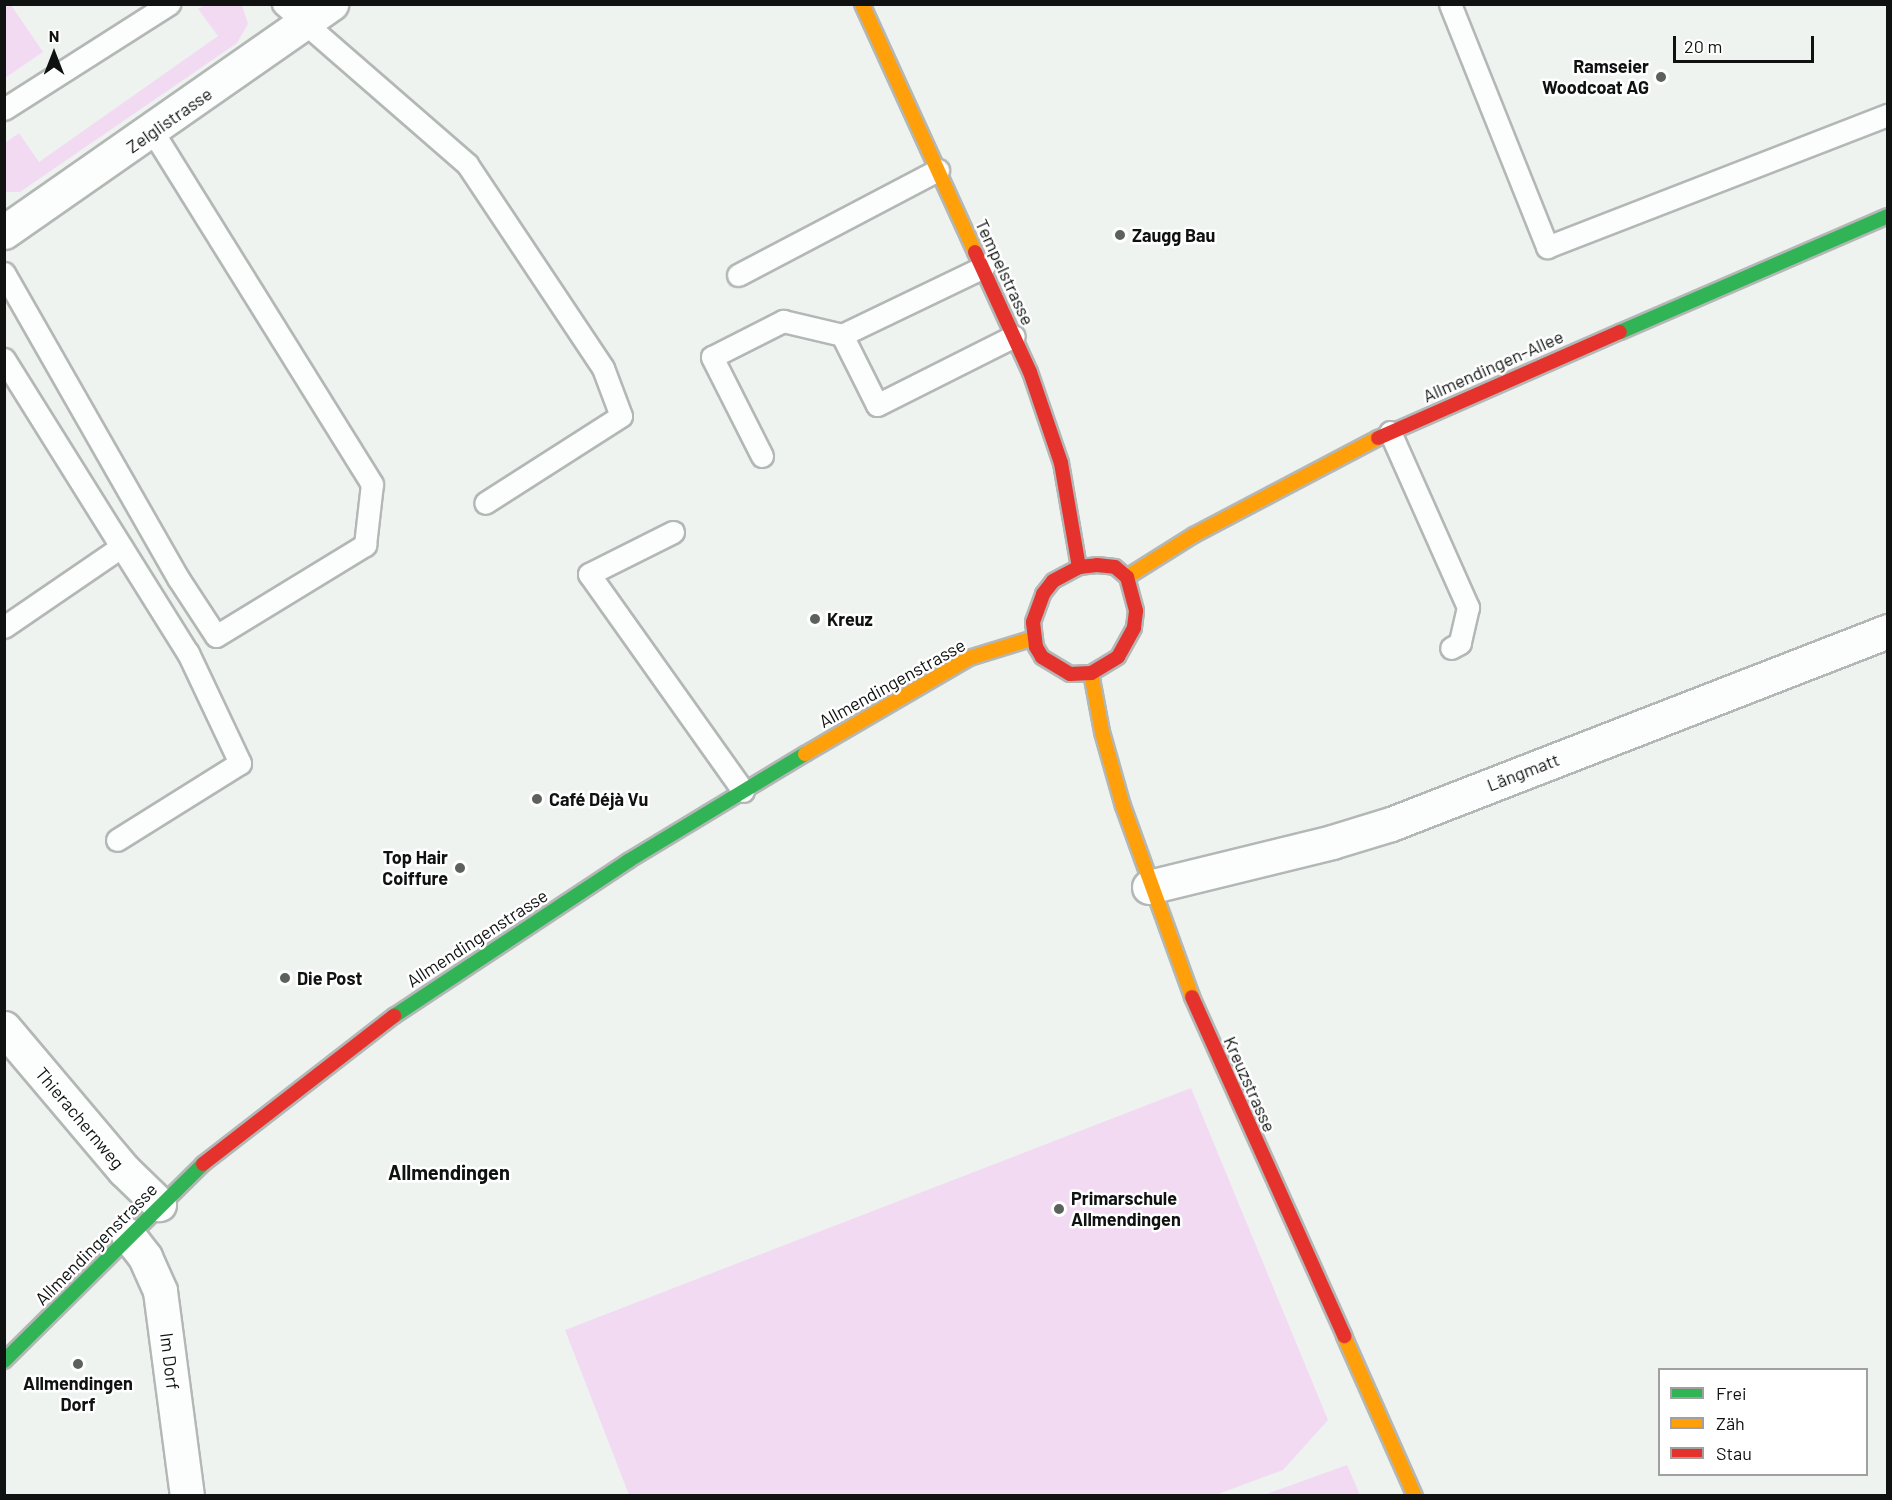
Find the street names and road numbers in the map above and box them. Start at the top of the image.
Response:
street label: Zelglistrasse [122,83,216,157]
street label: Tempelstrasse [971,216,1039,328]
street label: Allmendingen-Allee [1419,325,1567,407]
street label: Allmendingenstrasse [815,634,969,732]
street label: Längmatt [1484,748,1562,796]
street label: Allmendingenstrasse [402,884,552,992]
street label: Kreuzstrasse [1219,1033,1281,1135]
street label: Thierachernweg [31,1063,129,1173]
street label: Allmendingenstrasse [30,1178,162,1310]
street label: Im Dorf [156,1331,184,1391]

